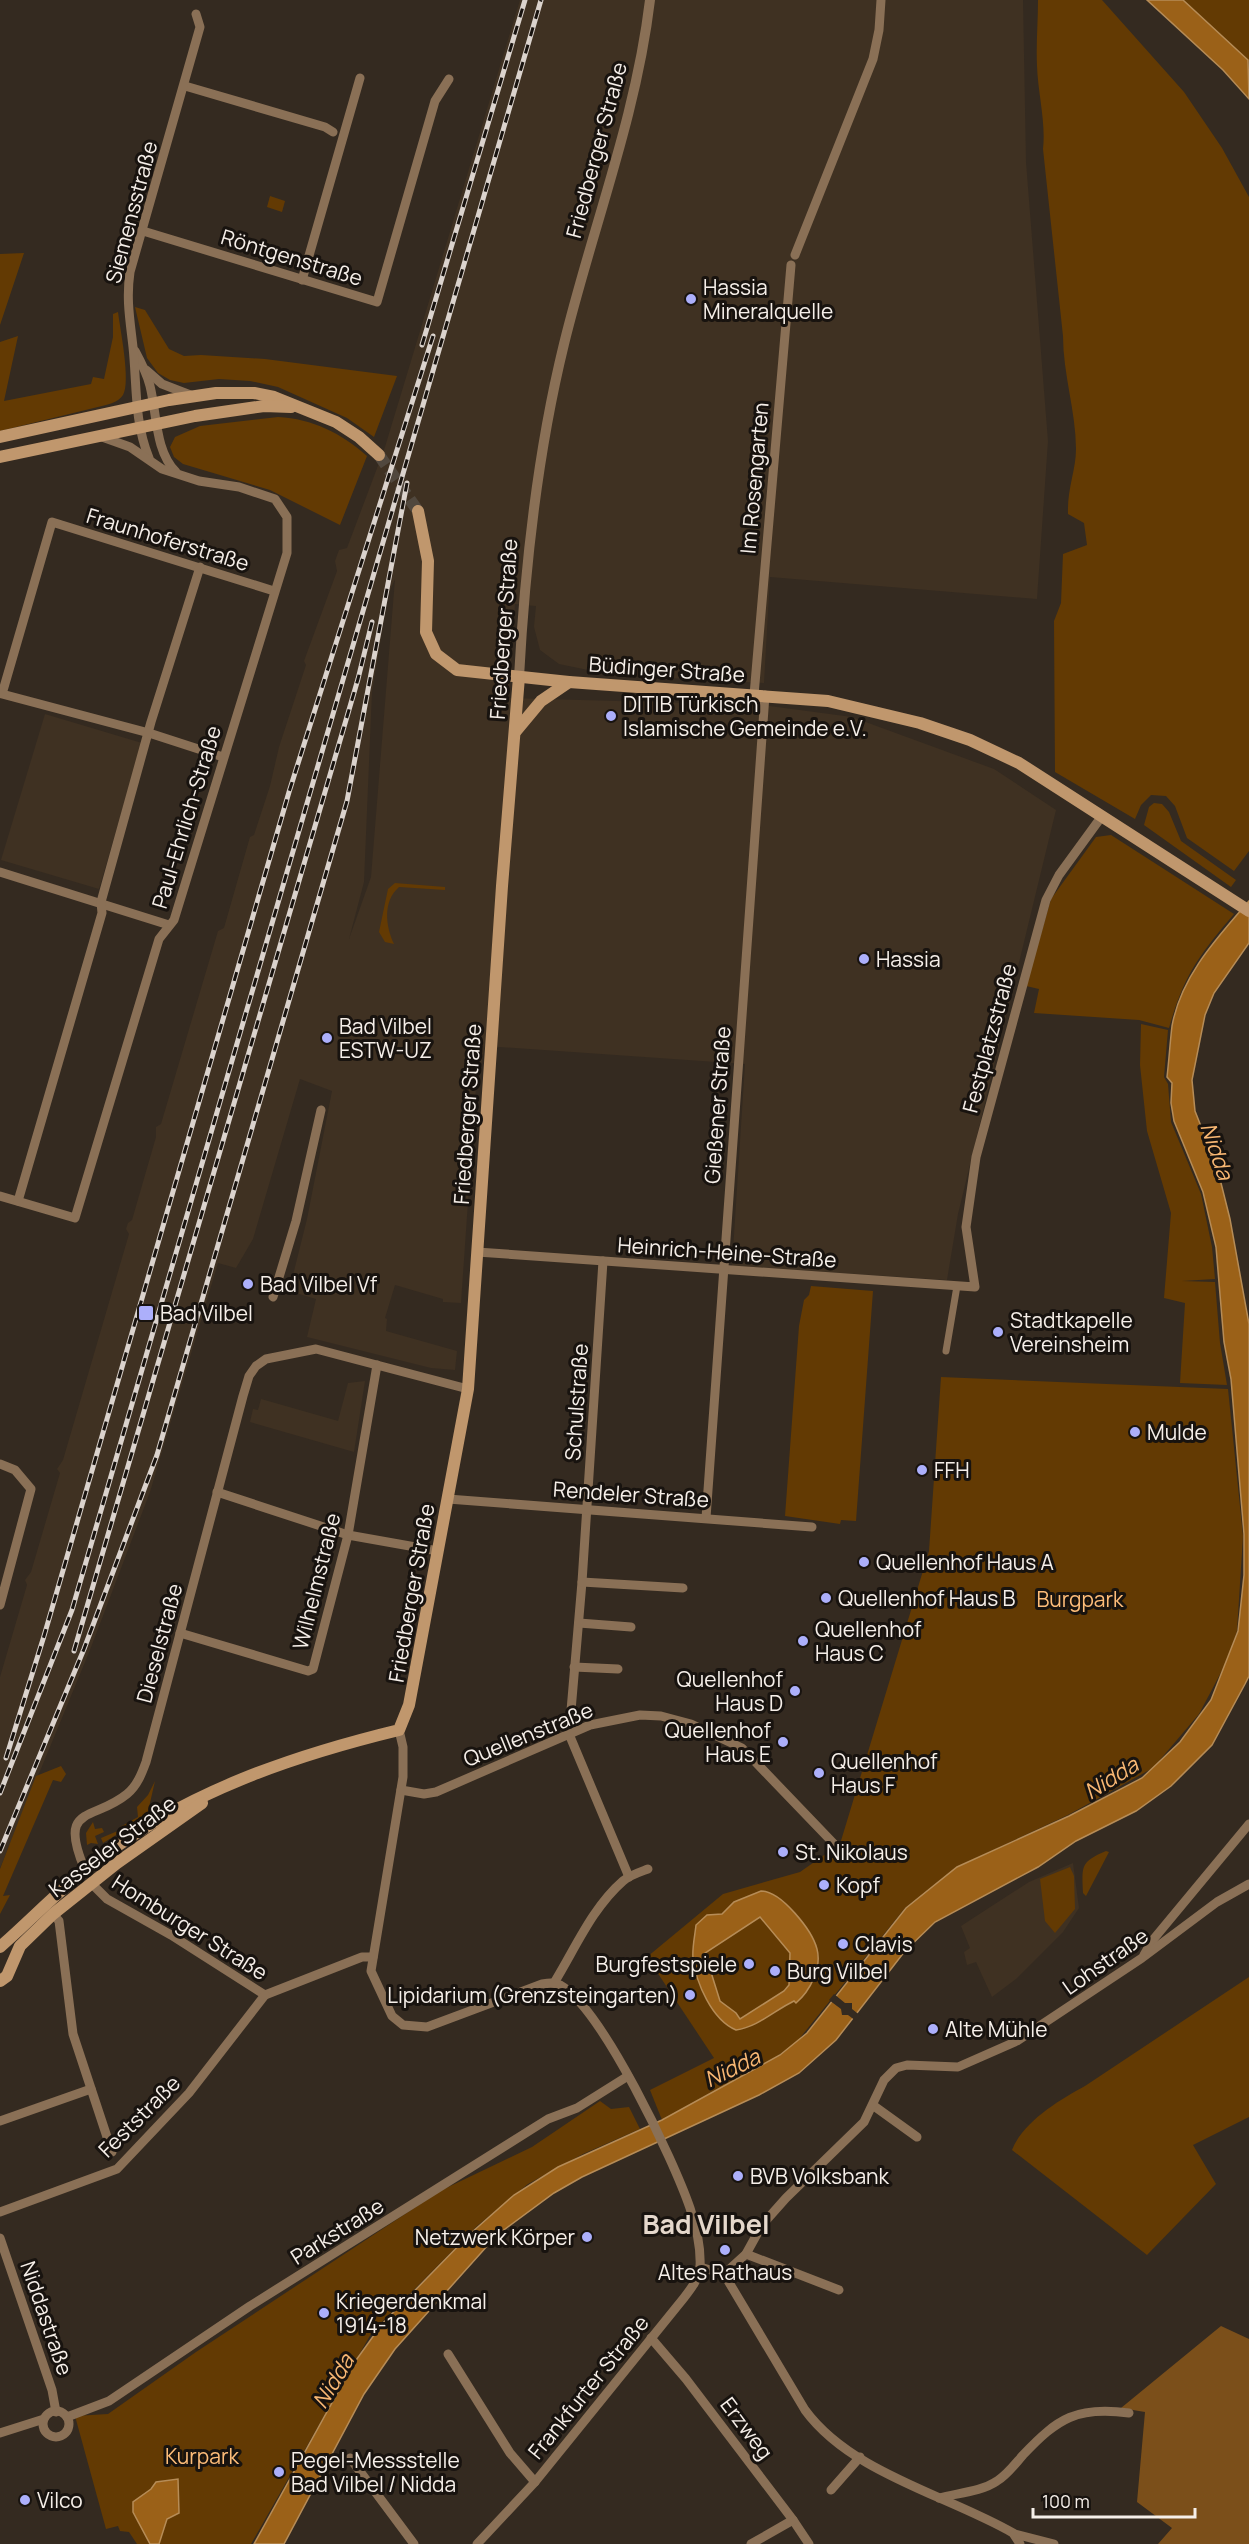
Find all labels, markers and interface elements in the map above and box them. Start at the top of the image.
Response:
street label: Friedberger Straße [559,59,633,241]
street label: Siemensstraße [99,138,163,286]
street label: Röntgenstraße [218,222,366,292]
place label: Hassia Mineralquelle [703,273,833,325]
marker: Hassia Mineralquelle [684,292,698,306]
street label: Im Rosengarten [733,401,775,555]
street label: Fraunhoferstraße [83,501,253,577]
street label: Friedberger Straße [483,538,523,720]
street label: Büdinger Straße [588,650,746,688]
place label: DITIB Türkisch Islamische Gemeinde e.V. [623,690,867,742]
marker: DITIB Türkisch Islamische Gemeinde e.V. [604,709,618,723]
street label: Paul-Ehrlich-Straße [145,722,227,912]
place label: Hassia [876,945,941,973]
marker: Hassia [857,952,871,966]
street label: Festplatzstraße [956,960,1022,1116]
place label: Bad Vilbel ESTW-UZ [339,1012,432,1064]
street label: Friedberger Straße [447,1023,487,1205]
street label: Gießener Straße [698,1025,736,1185]
marker: Bad Vilbel ESTW-UZ [320,1031,334,1045]
water label: Nidda [1193,1118,1241,1185]
street label: Heinrich-Heine-Straße [617,1230,837,1274]
place label: Bad Vilbel Vf [260,1270,378,1298]
marker: Bad Vilbel Vf [241,1277,255,1291]
place label: Bad Vilbel [160,1299,253,1327]
marker: Bad Vilbel [137,1304,155,1322]
place label: Stadtkapelle Vereinsheim [1010,1306,1133,1358]
marker: Stadtkapelle Vereinsheim [991,1325,1005,1339]
street label: Schulstraße [558,1342,594,1462]
place label: Mulde [1147,1418,1207,1446]
marker: Mulde [1128,1425,1142,1439]
place label: FFH [934,1456,970,1484]
marker: FFH [915,1463,929,1477]
street label: Rendeler Straße [552,1475,710,1513]
street label: Friedberger Straße [381,1501,441,1685]
street label: Wilhelmstraße [286,1510,346,1652]
place label: Quellenhof Haus A [876,1548,1054,1576]
marker: Quellenhof Haus A [857,1555,871,1569]
street label: Dieselstraße [130,1580,188,1706]
place label: Quellenhof Haus B [838,1584,1015,1612]
park label: Burgpark [1036,1585,1124,1613]
marker: Quellenhof Haus B [819,1591,833,1605]
place label: Quellenhof Haus C [815,1615,922,1667]
marker: Quellenhof Haus C [796,1634,810,1648]
place label: Quellenhof Haus D [676,1665,784,1717]
marker: Quellenhof Haus D [788,1684,802,1698]
street label: Quellenstraße [459,1695,597,1773]
place label: Quellenhof Haus E [664,1716,772,1768]
marker: Quellenhof Haus E [776,1735,790,1749]
place label: Quellenhof Haus F [831,1747,938,1799]
water label: Nidda [1078,1749,1145,1806]
marker: Quellenhof Haus F [812,1766,826,1780]
street label: Kasseler Straße [43,1789,181,1903]
place label: St. Nikolaus [795,1838,908,1866]
marker: St. Nikolaus [776,1845,790,1859]
street label: Homburger Straße [107,1868,273,1986]
place label: Kopf [836,1871,880,1899]
marker: Kopf [817,1878,831,1892]
street label: Lohstraße [1057,1921,1153,2001]
place label: Clavis [855,1930,913,1958]
marker: Clavis [836,1937,850,1951]
place label: Burgfestspiele [596,1950,737,1978]
marker: Burgfestspiele [742,1957,756,1971]
place label: Burg Vilbel [787,1957,888,1985]
marker: Burg Vilbel [768,1964,782,1978]
place label: Lipidarium (Grenzsteingarten) [387,1981,678,2009]
marker: Lipidarium (Grenzsteingarten) [683,1988,697,2002]
place label: Alte Mühle [945,2015,1047,2043]
marker: Alte Mühle [926,2022,940,2036]
water label: Nidda [699,2041,766,2094]
street label: Feststraße [92,2069,186,2163]
place label: BVB Volksbank [750,2162,890,2190]
marker: BVB Volksbank [731,2169,745,2183]
street label: Parkstraße [285,2191,389,2271]
district label: Bad Vilbel [642,2205,770,2242]
place label: Netzwerk Körper [415,2223,575,2251]
marker: Netzwerk Körper [580,2230,594,2244]
marker: Altes Rathaus [718,2243,732,2257]
street label: Niddastraße [14,2257,80,2379]
place label: Altes Rathaus [658,2258,792,2286]
place label: Kriegerdenkmal 1914-18 [336,2287,487,2339]
marker: Kriegerdenkmal 1914-18 [317,2306,331,2320]
street label: Frankfurter Straße [521,2309,655,2465]
water label: Nidda [305,2347,362,2414]
street label: Erzweg [714,2391,780,2465]
park label: Kurpark [165,2442,240,2470]
place label: Pegel-Messstelle Bad Vilbel / Nidda [291,2446,460,2498]
marker: Pegel-Messstelle Bad Vilbel / Nidda [272,2465,286,2479]
scale bar [1033,2481,1195,2519]
place label: Vilco [37,2486,83,2514]
text: 100 m [1042,2489,1090,2513]
marker: Vilco [18,2493,32,2507]

